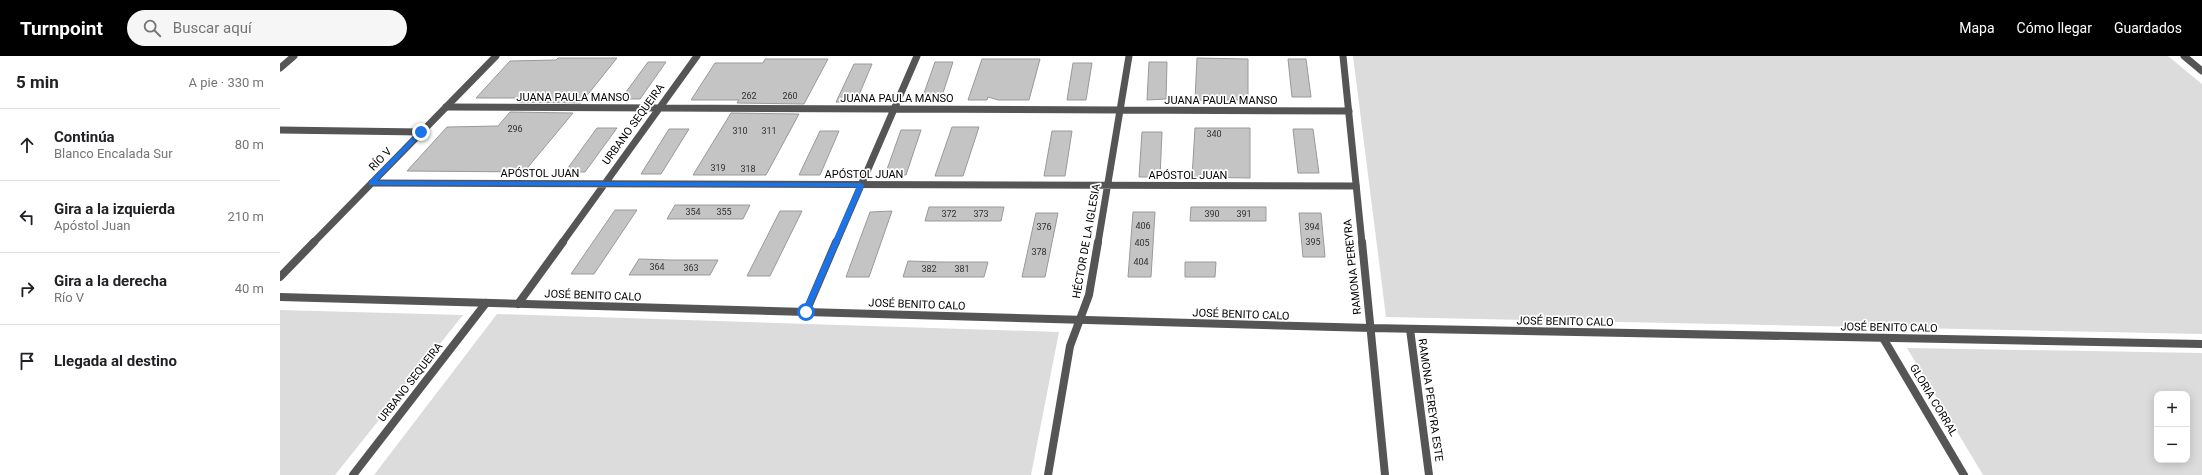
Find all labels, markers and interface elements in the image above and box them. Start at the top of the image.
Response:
search box [127,10,407,46]
text: Turnpoint [20,17,103,40]
icon: search [141,17,163,39]
text: Buscar aquí [173,19,252,37]
text: Mapa [1959,20,1995,36]
text: Cómo llegar [2017,20,2092,36]
text: Guardados [2114,20,2182,36]
text: 5 min [16,72,59,92]
text: A pie · 330 m [189,75,264,90]
street label: URBANO SEQUEIRA [600,81,668,167]
street label: JUANA PAULA MANSO [516,91,630,104]
house number: 262 [741,91,757,101]
house number: 260 [782,91,798,101]
street label: JUANA PAULA MANSO [840,92,954,105]
street label: JUANA PAULA MANSO [1164,94,1278,107]
route end [412,123,430,141]
house number: 296 [507,124,523,134]
house number: 310 [732,126,748,136]
house number: 311 [761,126,777,136]
text: Continúa [54,128,115,146]
house number: 340 [1206,129,1222,139]
icon: ahead [16,134,38,156]
text: 80 m [235,137,264,152]
street label: RÍO V [366,145,394,174]
text: Blanco Encalada Sur [54,146,173,161]
house number: 319 [710,163,726,173]
house number: 318 [740,164,756,174]
street label: APÓSTOL JUAN [501,167,579,180]
street label: APÓSTOL JUAN [825,168,903,181]
street label: APÓSTOL JUAN [1149,169,1227,182]
street label: HÉCTOR DE LA IGLESIA [1070,182,1103,299]
text: Gira a la izquierda [54,200,175,218]
icon: left [16,206,38,228]
house number: 354 [685,207,701,217]
house number: 355 [716,207,732,217]
text: 210 m [227,209,264,224]
house number: 372 [941,209,957,219]
house number: 373 [973,209,989,219]
house number: 390 [1204,209,1220,219]
house number: 391 [1236,209,1252,219]
text: Apóstol Juan [54,218,130,233]
street label: RAMONA PEREYRA [1341,218,1364,315]
house number: 406 [1135,221,1151,231]
house number: 376 [1036,222,1052,232]
house number: 394 [1304,222,1320,232]
house number: 395 [1305,237,1321,247]
house number: 405 [1134,238,1150,248]
house number: 378 [1031,247,1047,257]
house number: 404 [1133,257,1149,267]
house number: 364 [649,262,665,272]
house number: 363 [683,263,699,273]
house number: 382 [921,264,937,274]
house number: 381 [954,264,970,274]
text: Gira a la derecha [54,272,167,290]
icon: right [16,278,38,300]
text: 40 m [235,281,264,296]
street label: JOSÉ BENITO CALO [544,287,642,304]
text: Río V [54,290,84,305]
street label: JOSÉ BENITO CALO [868,296,966,313]
route start [797,303,815,321]
street label: JOSÉ BENITO CALO [1192,306,1290,323]
street label: JOSÉ BENITO CALO [1516,314,1614,329]
street label: JOSÉ BENITO CALO [1840,320,1938,335]
street label: RAMONA PEREYRA ESTE [1415,338,1446,462]
street label: URBANO SEQUEIRA [375,340,446,424]
icon: arrive [16,350,38,372]
text: Llegada al destino [54,352,177,370]
street label: GLORIA CORRAL [1907,362,1960,439]
map controls [2154,391,2190,463]
button: + [2154,391,2190,427]
button: − [2154,427,2190,463]

